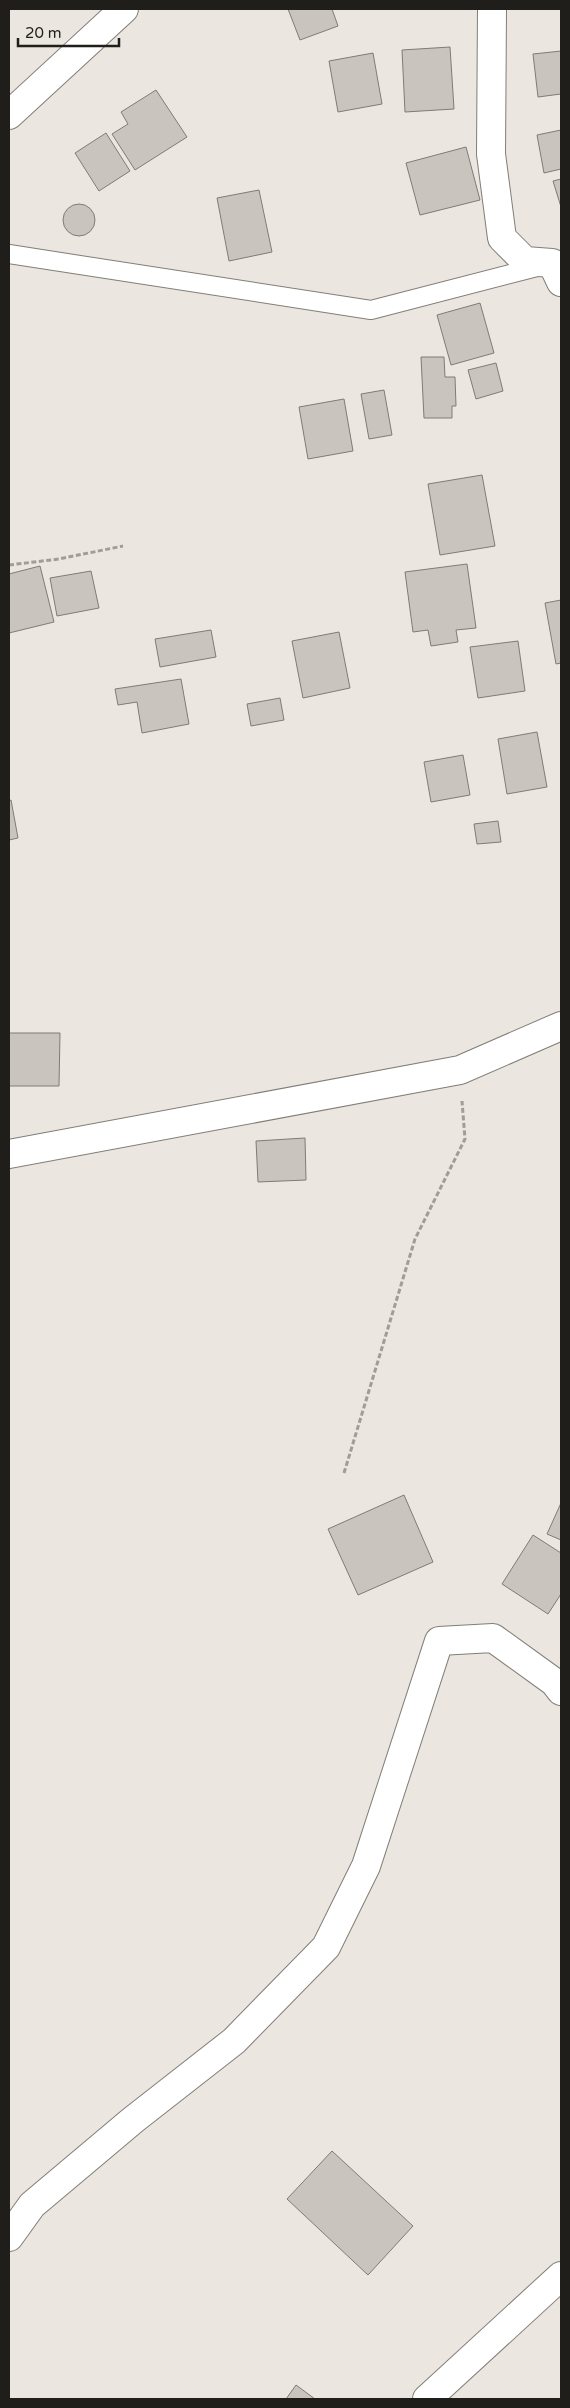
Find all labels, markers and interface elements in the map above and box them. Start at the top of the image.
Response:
scale bar [18,15,119,47]
text: 20 m [25,24,62,42]

